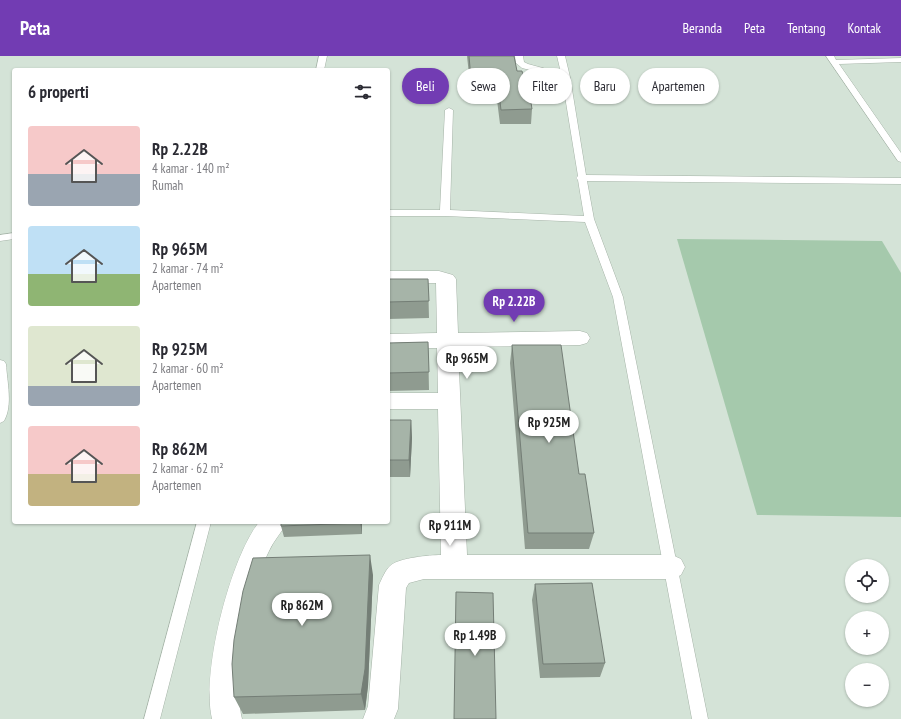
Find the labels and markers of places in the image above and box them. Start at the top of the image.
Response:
pin: Rp 2.22B [473,289,555,323]
pin: Rp 965M [430,346,504,380]
pin: Rp 925M [512,410,586,444]
pin: Rp 911M [413,513,487,547]
pin: Rp 862M [265,593,339,627]
pin: Rp 1.49B [434,623,516,657]

